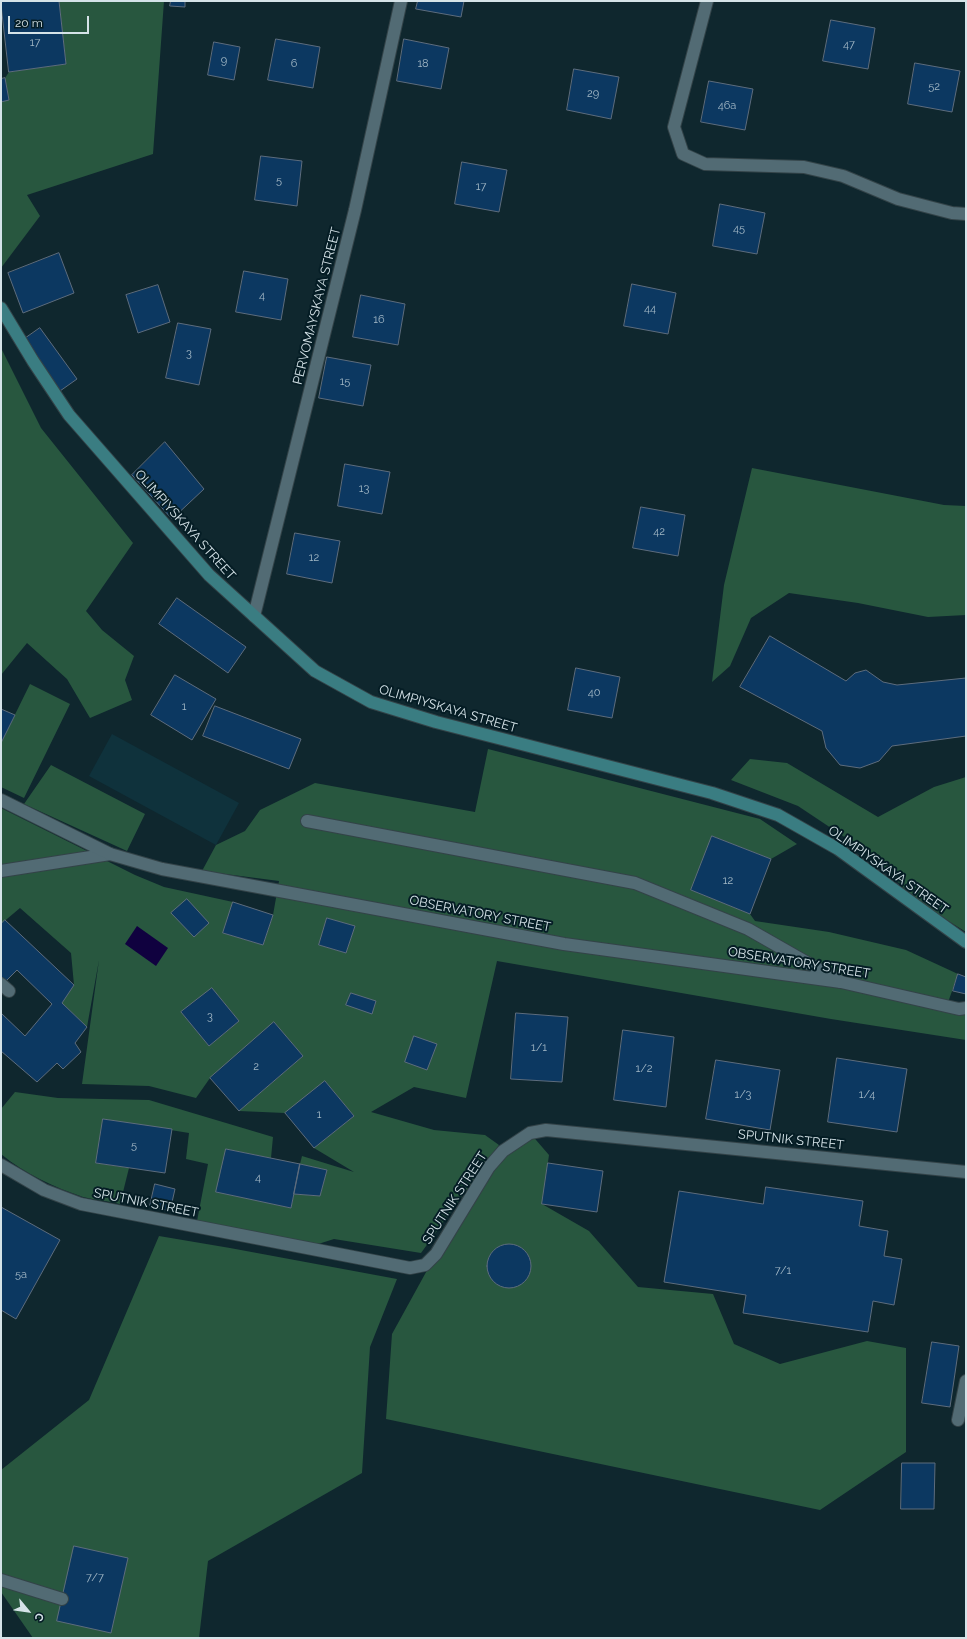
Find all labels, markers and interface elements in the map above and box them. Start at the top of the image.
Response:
scale bar [10,8,91,34]
text: 20 m [15,16,43,30]
house number: 17 [30,36,40,50]
house number: 47 [843,38,855,52]
house number: 9 [221,54,227,68]
house number: 6 [291,57,297,71]
house number: 18 [417,57,429,71]
house number: 52 [928,80,940,94]
house number: 29 [587,87,599,101]
house number: 46а [718,99,736,113]
house number: 5 [276,174,282,188]
house number: 17 [476,180,486,194]
house number: 45 [733,222,745,236]
street label: PERVOMAYSKAYA STREET [290,226,344,386]
house number: 4 [259,289,265,303]
house number: 44 [644,302,656,316]
house number: 16 [373,313,385,327]
house number: 3 [186,347,192,361]
house number: 15 [340,375,350,389]
street label: OLIMPIYSKAYA STREET [131,467,239,583]
house number: 13 [359,482,369,496]
house number: 42 [653,525,665,539]
house number: 12 [309,551,319,565]
street label: OLIMPIYSKAYA STREET [377,682,519,736]
house number: 40 [588,686,600,700]
house number: 1 [182,700,186,714]
street label: OLIMPIYSKAYA STREET [825,823,951,917]
house number: 12 [723,874,733,888]
street label: OBSERVATORY STREET [408,893,552,935]
street label: OBSERVATORY STREET [727,944,871,982]
house number: 3 [207,1010,213,1024]
house number: 1/1 [531,1041,547,1055]
house number: 2 [253,1060,259,1074]
house number: 1/2 [636,1062,652,1076]
house number: 1/3 [735,1088,751,1102]
house number: 1/4 [859,1088,875,1102]
house number: 1 [317,1108,321,1122]
street label: SPUTNIK STREET [737,1127,845,1153]
house number: 5 [131,1139,137,1153]
street label: SPUTNIK STREET [419,1149,491,1247]
house number: 4 [255,1171,261,1185]
street label: SPUTNIK STREET [92,1185,200,1221]
house number: 7/1 [775,1264,791,1278]
house number: 5а [15,1268,27,1282]
house number: 7/7 [86,1571,104,1585]
north arrow [8,1591,48,1631]
text: С [31,1611,46,1624]

